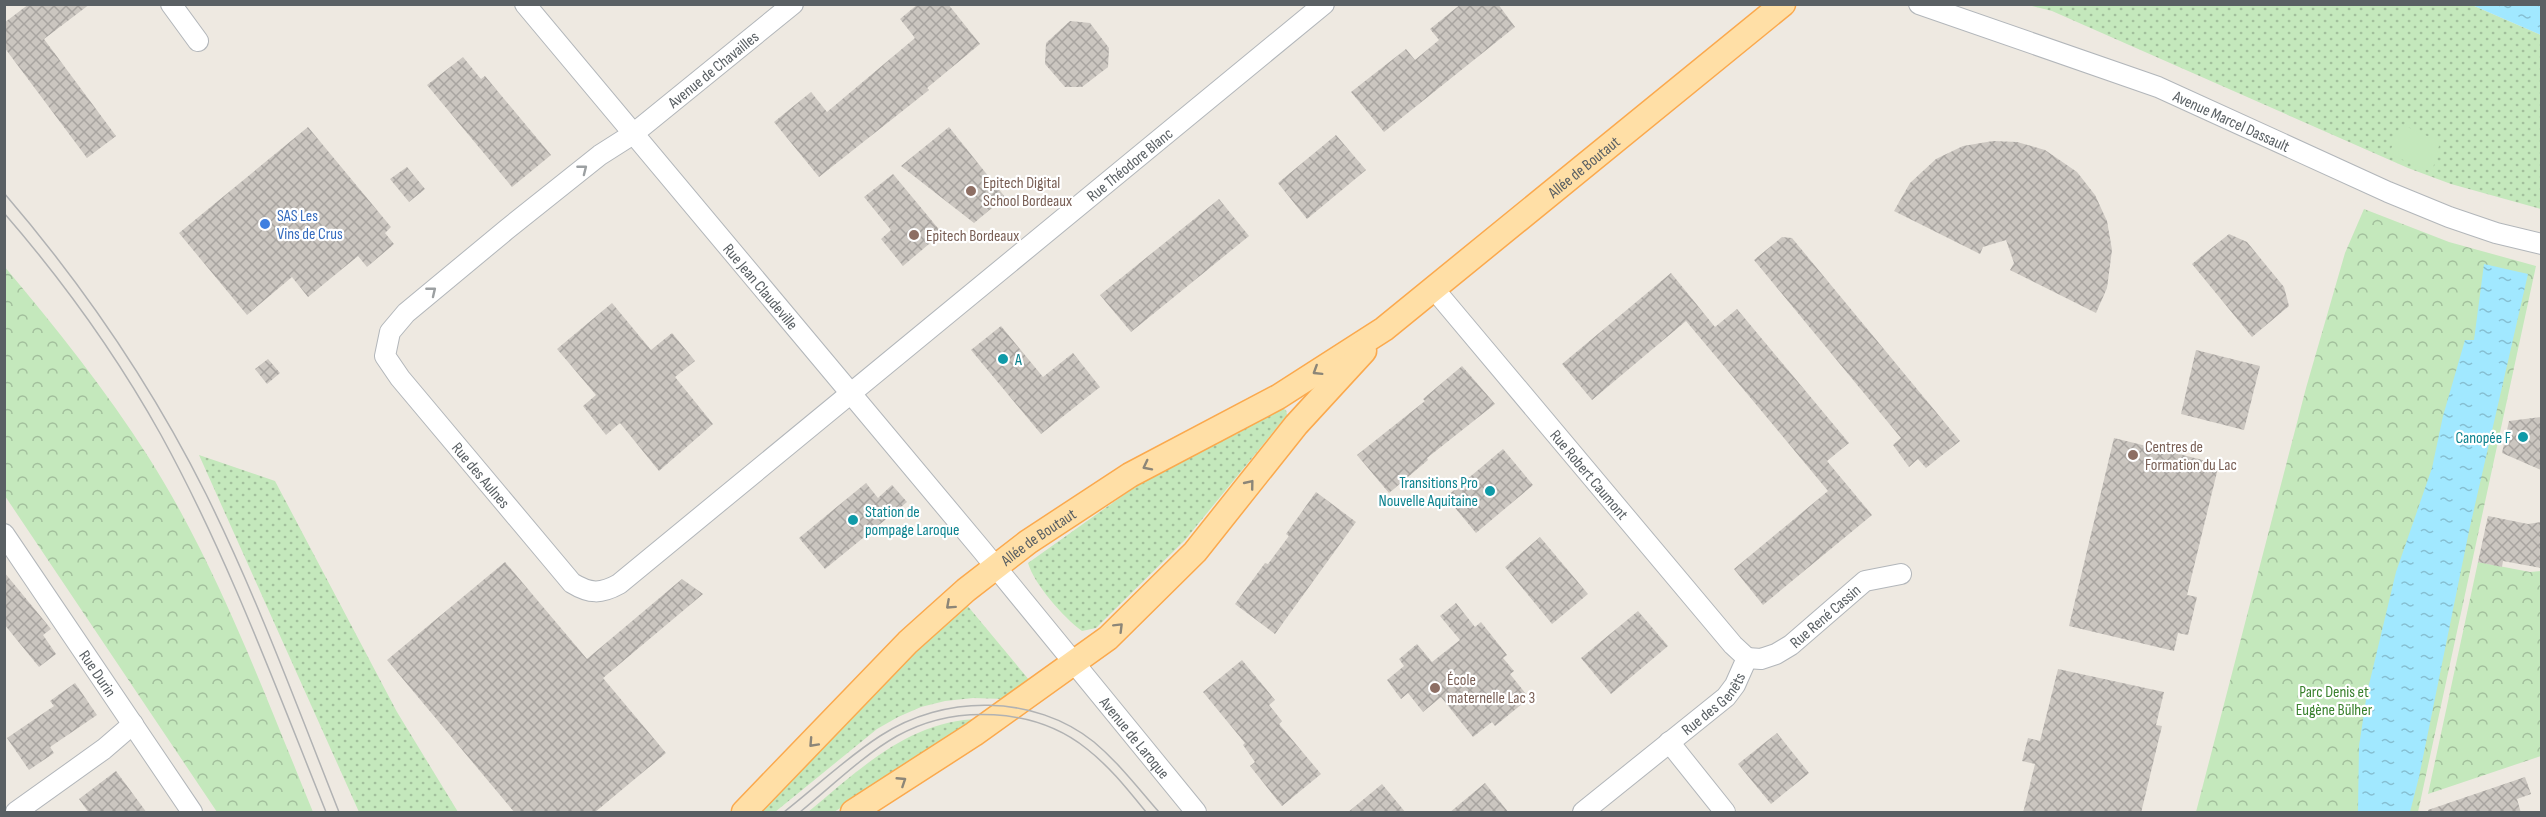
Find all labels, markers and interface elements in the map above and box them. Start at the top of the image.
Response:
street label: Avenue de Chavailles [664,28,763,113]
street label: Avenue Marcel Dassault [2169,87,2292,157]
street label: Rue Théodore Blanc [1083,124,1177,206]
street label: Allée de Boutaut [1544,133,1624,203]
one-way arrow [577,165,588,176]
place label: Epitech Digital School Bordeaux [983,174,1072,211]
marker: Epitech Digital School Bordeaux [964,184,978,198]
place label: SAS Les Vins de Crus [277,207,343,244]
marker: SAS Les Vins de Crus [258,217,272,231]
place label: Epitech Bordeaux [926,227,1019,246]
marker: Epitech Bordeaux [907,228,921,242]
street label: Rue Jean Claudeville [719,240,801,334]
one-way arrow [425,288,436,299]
place label: A [1014,351,1022,370]
marker: A [996,352,1010,366]
one-way arrow [1313,364,1323,376]
street label: Rue Robert Caumont [1545,427,1632,524]
place label: Canopée F [2456,429,2511,448]
marker: Canopée F [2516,430,2530,444]
place label: Centres de Formation du Lac [2145,438,2237,475]
street label: Rue des Aulnes [447,439,513,513]
marker: Centres de Formation du Lac [2126,448,2140,462]
one-way arrow [1142,459,1153,471]
place label: Transitions Pro Nouvelle Aquitaine [1378,474,1478,511]
one-way arrow [1243,479,1254,490]
marker: Transitions Pro Nouvelle Aquitaine [1483,484,1497,498]
place label: Station de pompage Laroque [865,503,959,540]
street label: Allée de Boutaut [997,505,1080,571]
marker: Station de pompage Laroque [846,513,860,527]
street label: Rue René Cassin [1786,581,1865,653]
one-way arrow [946,598,957,609]
one-way arrow [1112,624,1123,635]
street label: Rue Durin [74,647,119,701]
street label: Rue des Genêts [1678,670,1750,740]
place label: École maternelle Lac 3 [1447,671,1535,708]
marker: École maternelle Lac 3 [1428,681,1442,695]
park label: Parc Denis et Eugène Bülher [2296,683,2373,720]
street label: Avenue de Laroque [1094,693,1173,783]
one-way arrow [809,736,820,747]
one-way arrow [895,777,906,788]

